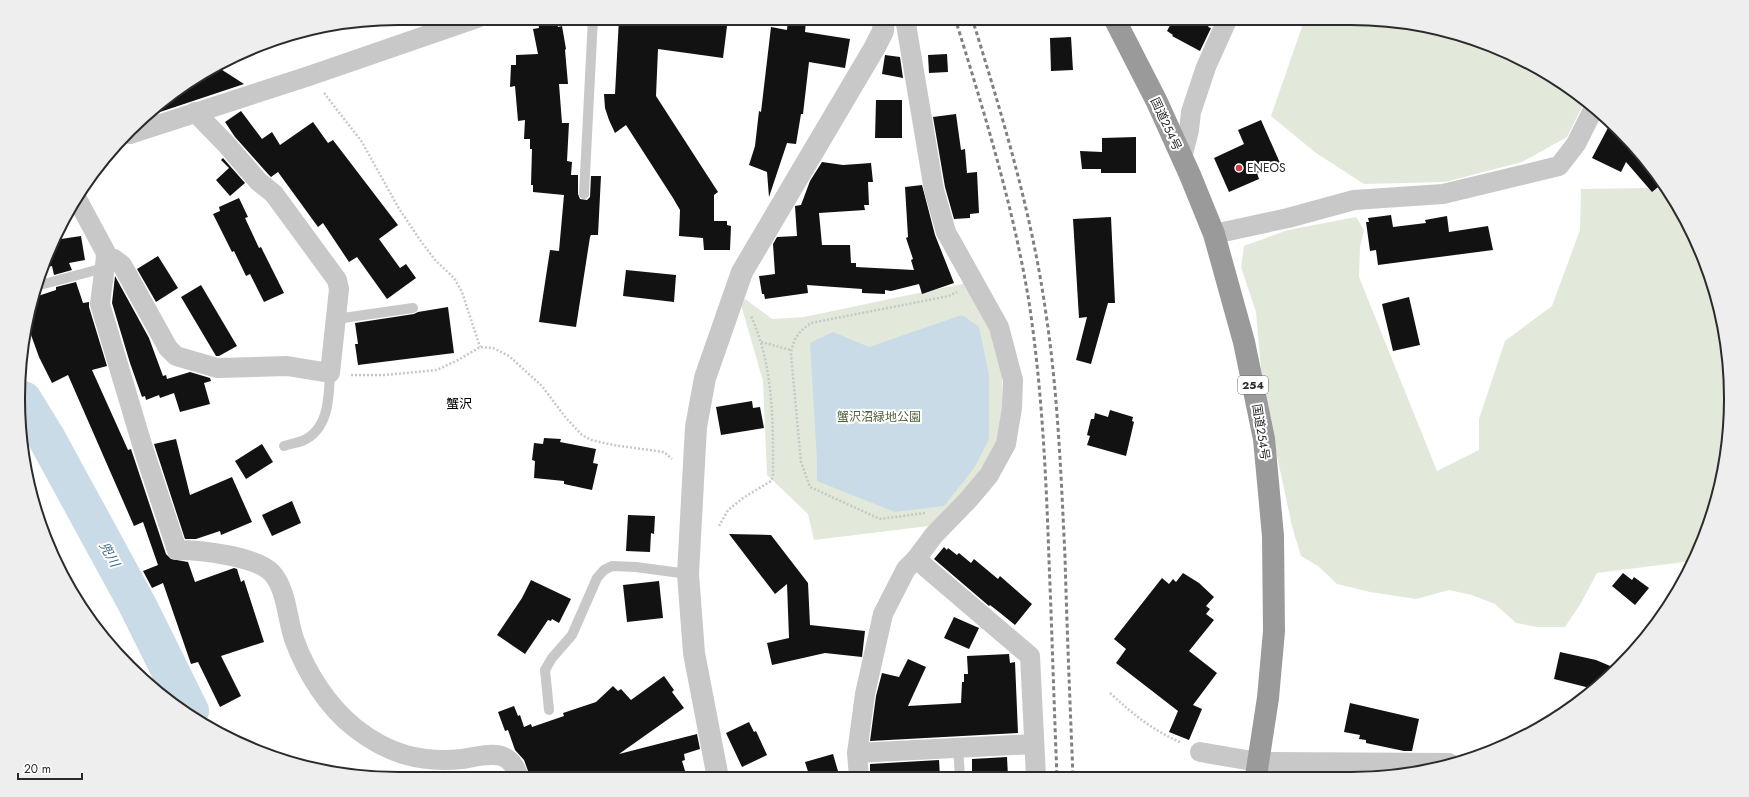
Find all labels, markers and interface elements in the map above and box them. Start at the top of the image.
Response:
street label: 国道254号 [1146,95,1186,153]
place label: ENEOS [1247,159,1286,177]
marker: ENEOS [1234,163,1244,173]
road number: 254 [1238,376,1268,394]
district label: 蟹沢 [446,394,472,413]
street label: 国道254号 [1248,403,1274,461]
park label: 蟹沢沼緑地公園 [837,408,921,426]
water label: 兜川 [95,538,125,572]
scale bar [18,755,82,781]
text: 20 m [24,760,51,778]

